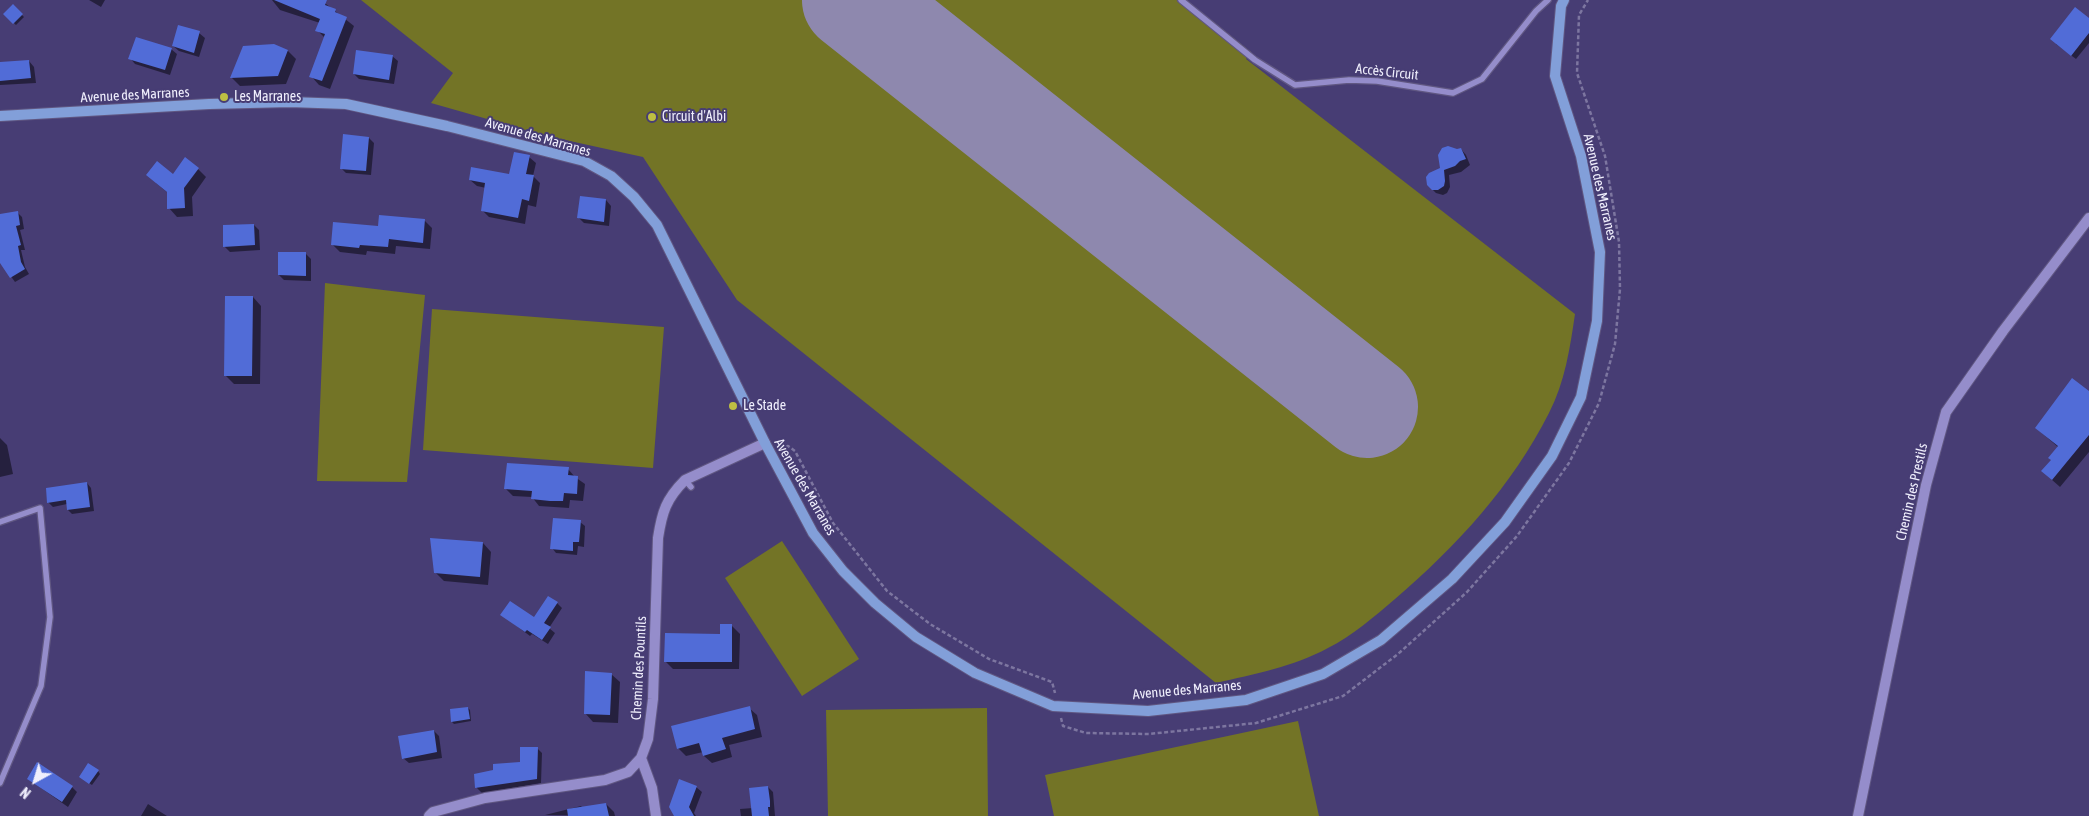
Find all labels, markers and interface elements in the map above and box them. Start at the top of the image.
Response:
street label: Accès Circuit [1355,60,1419,84]
street label: Avenue des Marranes [80,84,190,106]
place label: Les Marranes [234,89,301,105]
marker: Les Marranes [218,91,230,103]
place label: Circuit d'Albi [662,109,726,125]
marker: Circuit d'Albi [646,111,658,123]
street label: Avenue des Marranes [483,114,593,160]
street label: Avenue des Marranes [1580,132,1620,242]
place label: Le Stade [743,398,786,414]
marker: Le Stade [727,400,739,412]
street label: Avenue des Marranes [770,436,840,538]
street label: Chemin des Prestils [1893,442,1931,542]
street label: Chemin des Pountils [628,616,650,720]
street label: Avenue des Marranes [1132,677,1242,703]
north arrow [10,756,60,806]
text: N [17,784,34,801]

